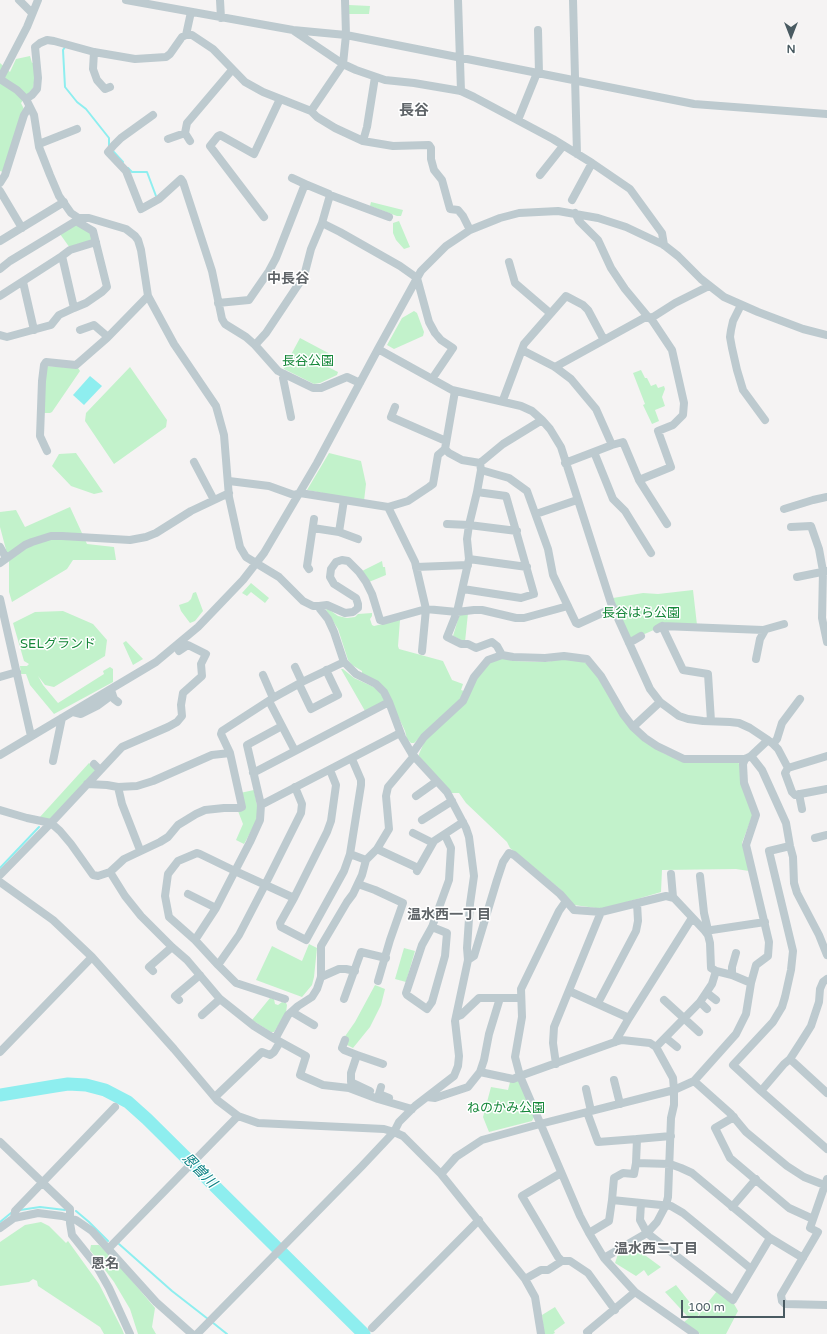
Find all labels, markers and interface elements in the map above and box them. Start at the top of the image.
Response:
north arrow [771,16,811,56]
text: N [787,42,795,55]
district label: 長谷 [399,102,429,120]
district label: 中長谷 [267,271,309,287]
park label: 長谷公園 [282,354,334,370]
park label: 長谷はら公園 [602,606,680,622]
park label: SELグランド [20,637,96,653]
district label: 温水西一丁目 [407,907,491,923]
park label: ねのかみ公園 [467,1101,545,1117]
water label: 恩曽川 [178,1150,220,1192]
district label: 温水西二丁目 [614,1241,698,1257]
district label: 恩名 [91,1256,119,1272]
scale bar [683,1292,787,1318]
text: 100 m [688,1300,725,1314]

